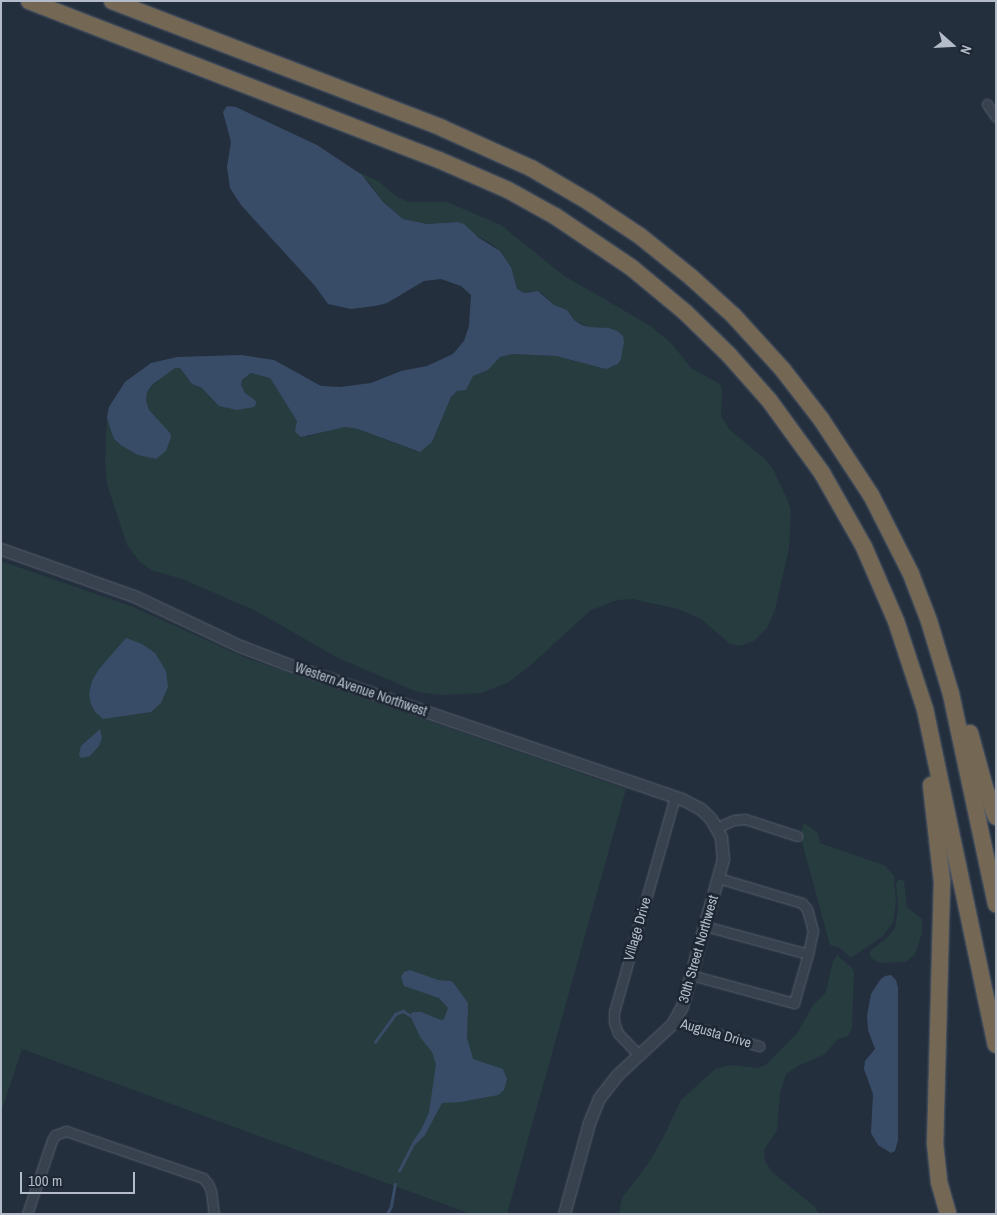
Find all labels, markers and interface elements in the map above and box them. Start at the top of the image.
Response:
north arrow [927,20,977,70]
text: N [956,43,976,57]
street label: Western Avenue Northwest [292,658,430,720]
street label: 30th Street Northwest [675,893,721,1005]
street label: Village Drive [620,895,654,963]
street label: Augusta Drive [679,1015,753,1051]
scale bar [22,1162,138,1194]
text: 100 m [28,1170,62,1191]

